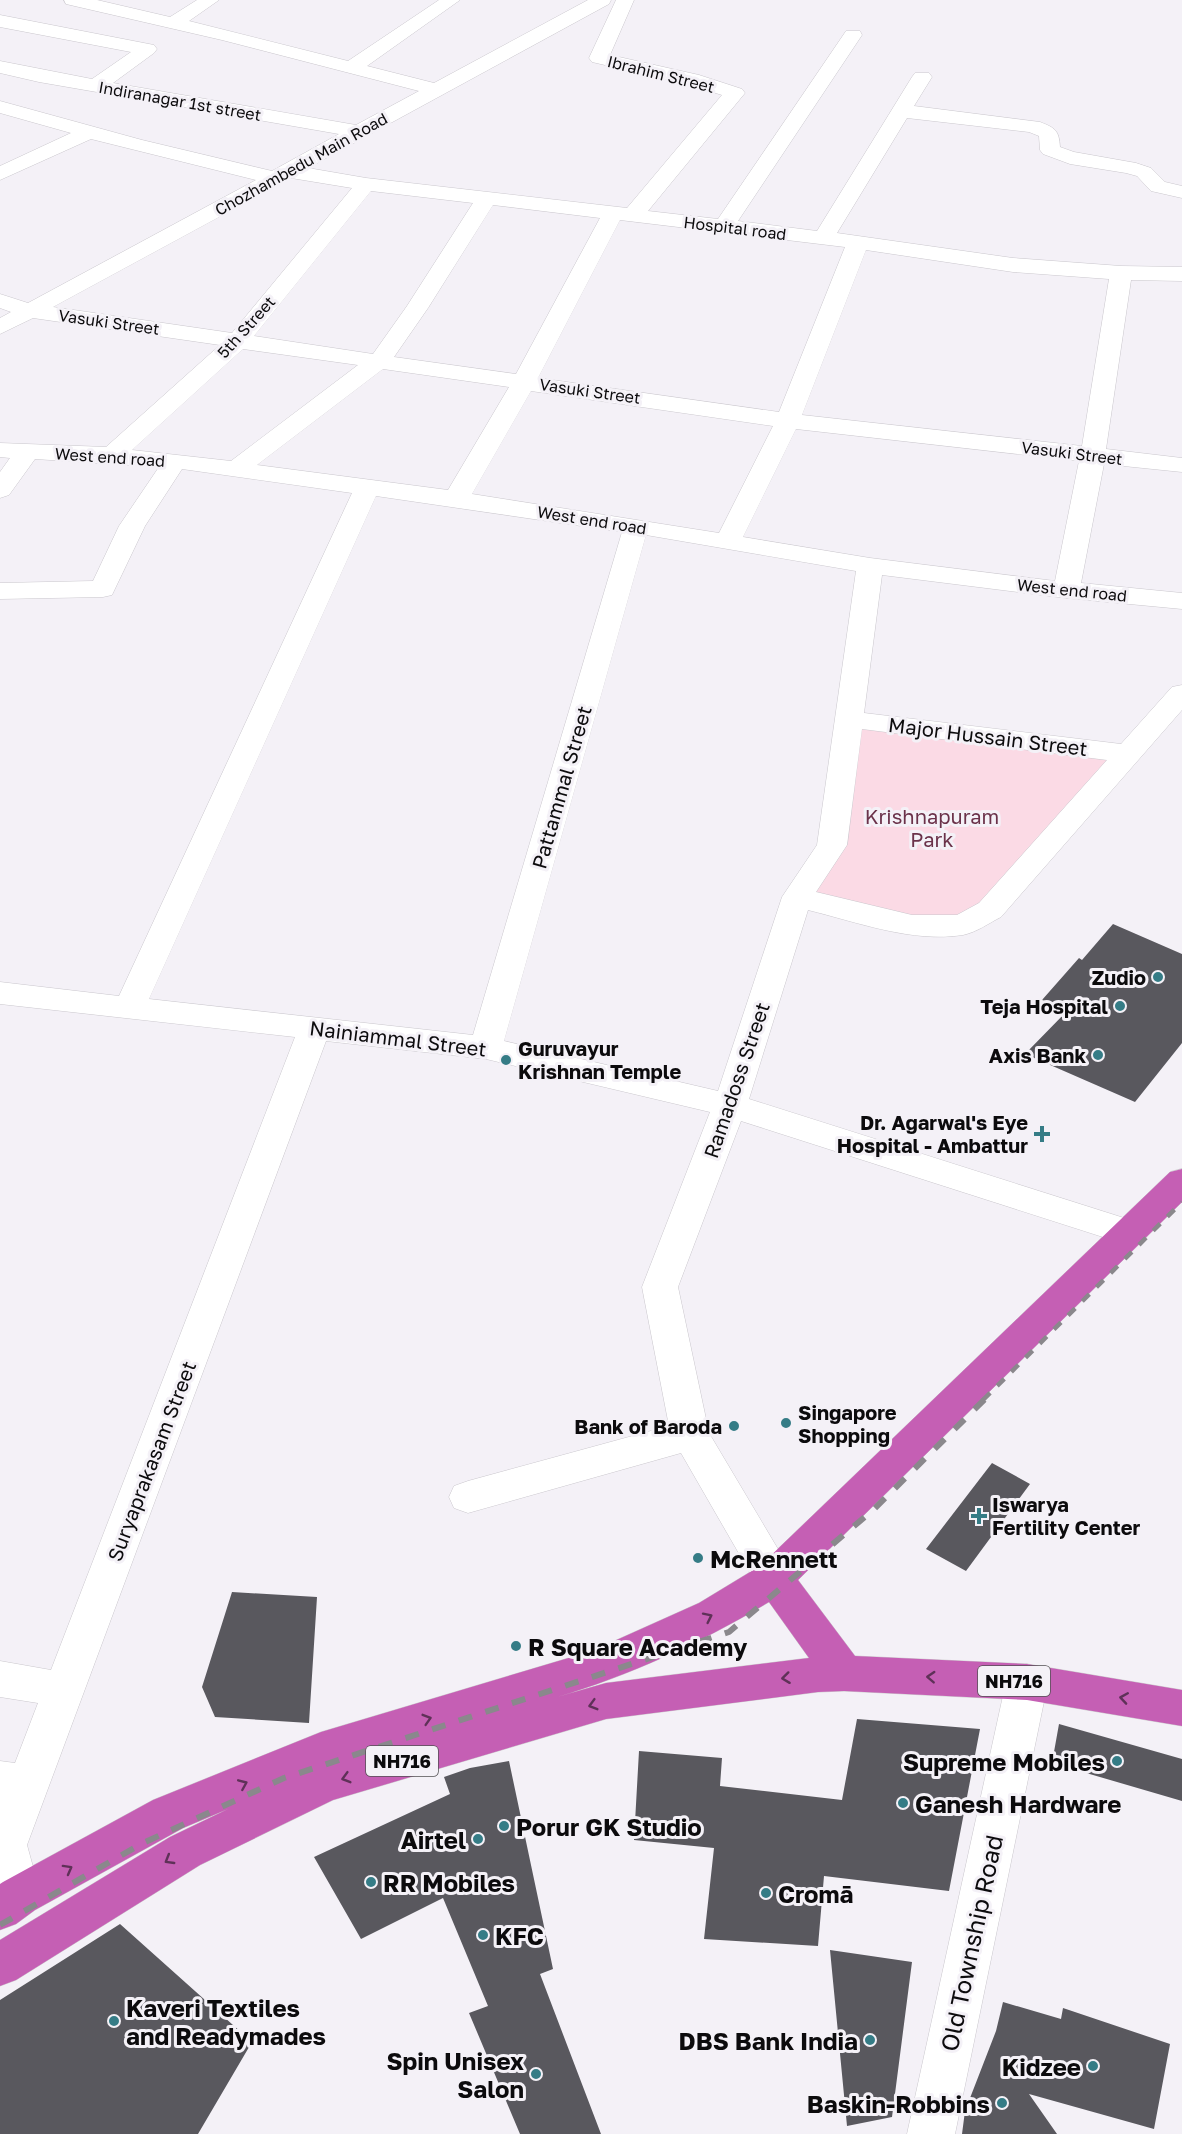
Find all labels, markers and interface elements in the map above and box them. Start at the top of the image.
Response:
street label: Ibrahim Street [605,51,717,97]
street label: Indiranagar 1st street [97,77,263,125]
street label: Chozhambedu Main Road [211,108,391,220]
street label: Hospital road [682,212,788,244]
street label: 5th Street [213,292,279,362]
street label: Vasuki Street [57,305,161,339]
street label: Vasuki Street [538,374,642,408]
street label: Vasuki Street [1020,437,1124,469]
street label: West end road [54,443,166,471]
street label: West end road [536,501,648,539]
street label: West end road [1016,574,1128,606]
street label: Pattammal Street [526,703,596,871]
street label: Major Hussain Street [887,712,1089,760]
park label: Krishnapuram Park [865,804,999,851]
place label: Zudio [1092,965,1146,989]
marker: Zudio [1151,970,1165,984]
place label: Teja Hospital [980,994,1108,1018]
street label: Ramadoss Street [698,999,774,1161]
marker: Teja Hospital [1113,999,1127,1013]
street label: Nainiammal Street [308,1015,488,1061]
place label: Guruvayur Krishnan Temple [518,1036,681,1083]
place label: Axis Bank [989,1043,1086,1067]
marker: Axis Bank [1091,1048,1105,1062]
marker: Guruvayur Krishnan Temple [499,1053,513,1067]
place label: Dr. Agarwal's Eye Hospital - Ambattur [837,1110,1028,1157]
marker: Dr. Agarwal's Eye Hospital - Ambattur [1033,1125,1051,1143]
street label: Suryaprakasam Street [102,1357,200,1565]
place label: Singapore Shopping [798,1400,897,1447]
place label: Bank of Baroda [574,1414,722,1438]
marker: Singapore Shopping [779,1416,793,1430]
marker: Bank of Baroda [727,1419,741,1433]
place label: Iswarya Fertility Center [992,1492,1140,1539]
marker: Iswarya Fertility Center [970,1507,988,1525]
place label: McRennett [710,1544,838,1573]
marker: McRennett [691,1551,705,1565]
one-way arrow [702,1613,712,1624]
place label: R Square Academy [528,1632,748,1661]
marker: R Square Academy [509,1639,523,1653]
road number: NH716 [978,1666,1050,1696]
one-way arrow [781,1671,791,1683]
one-way arrow [926,1671,935,1684]
one-way arrow [1120,1692,1130,1705]
one-way arrow [588,1698,599,1710]
one-way arrow [421,1714,432,1726]
road number: NH716 [366,1746,438,1776]
place label: Supreme Mobiles [903,1747,1105,1776]
marker: Supreme Mobiles [1110,1754,1124,1768]
one-way arrow [341,1771,351,1783]
one-way arrow [237,1779,248,1791]
place label: Ganesh Hardware [915,1789,1122,1818]
marker: Ganesh Hardware [896,1796,910,1810]
place label: Porur GK Studio [516,1812,702,1841]
marker: Porur GK Studio [497,1819,511,1833]
place label: Airtel [401,1825,466,1854]
marker: Airtel [471,1832,485,1846]
street label: Old Township Road [934,1832,1008,2054]
one-way arrow [165,1853,175,1865]
one-way arrow [62,1865,72,1876]
place label: RR Mobiles [383,1868,515,1897]
marker: RR Mobiles [364,1875,378,1889]
place label: Cromā [778,1879,853,1908]
marker: Cromā [759,1886,773,1900]
place label: KFC [495,1921,544,1950]
marker: KFC [476,1928,490,1942]
place label: Kaveri Textiles and Readymades [126,1993,326,2050]
marker: Kaveri Textiles and Readymades [107,2014,121,2028]
place label: DBS Bank India [679,2026,858,2055]
marker: DBS Bank India [863,2033,877,2047]
place label: Spin Unisex Salon [386,2046,524,2103]
place label: Kidzee [1002,2052,1081,2081]
marker: Kidzee [1086,2059,1100,2073]
marker: Spin Unisex Salon [529,2067,543,2081]
place label: Baskin-Robbins [807,2089,990,2118]
marker: Baskin-Robbins [995,2096,1009,2110]

